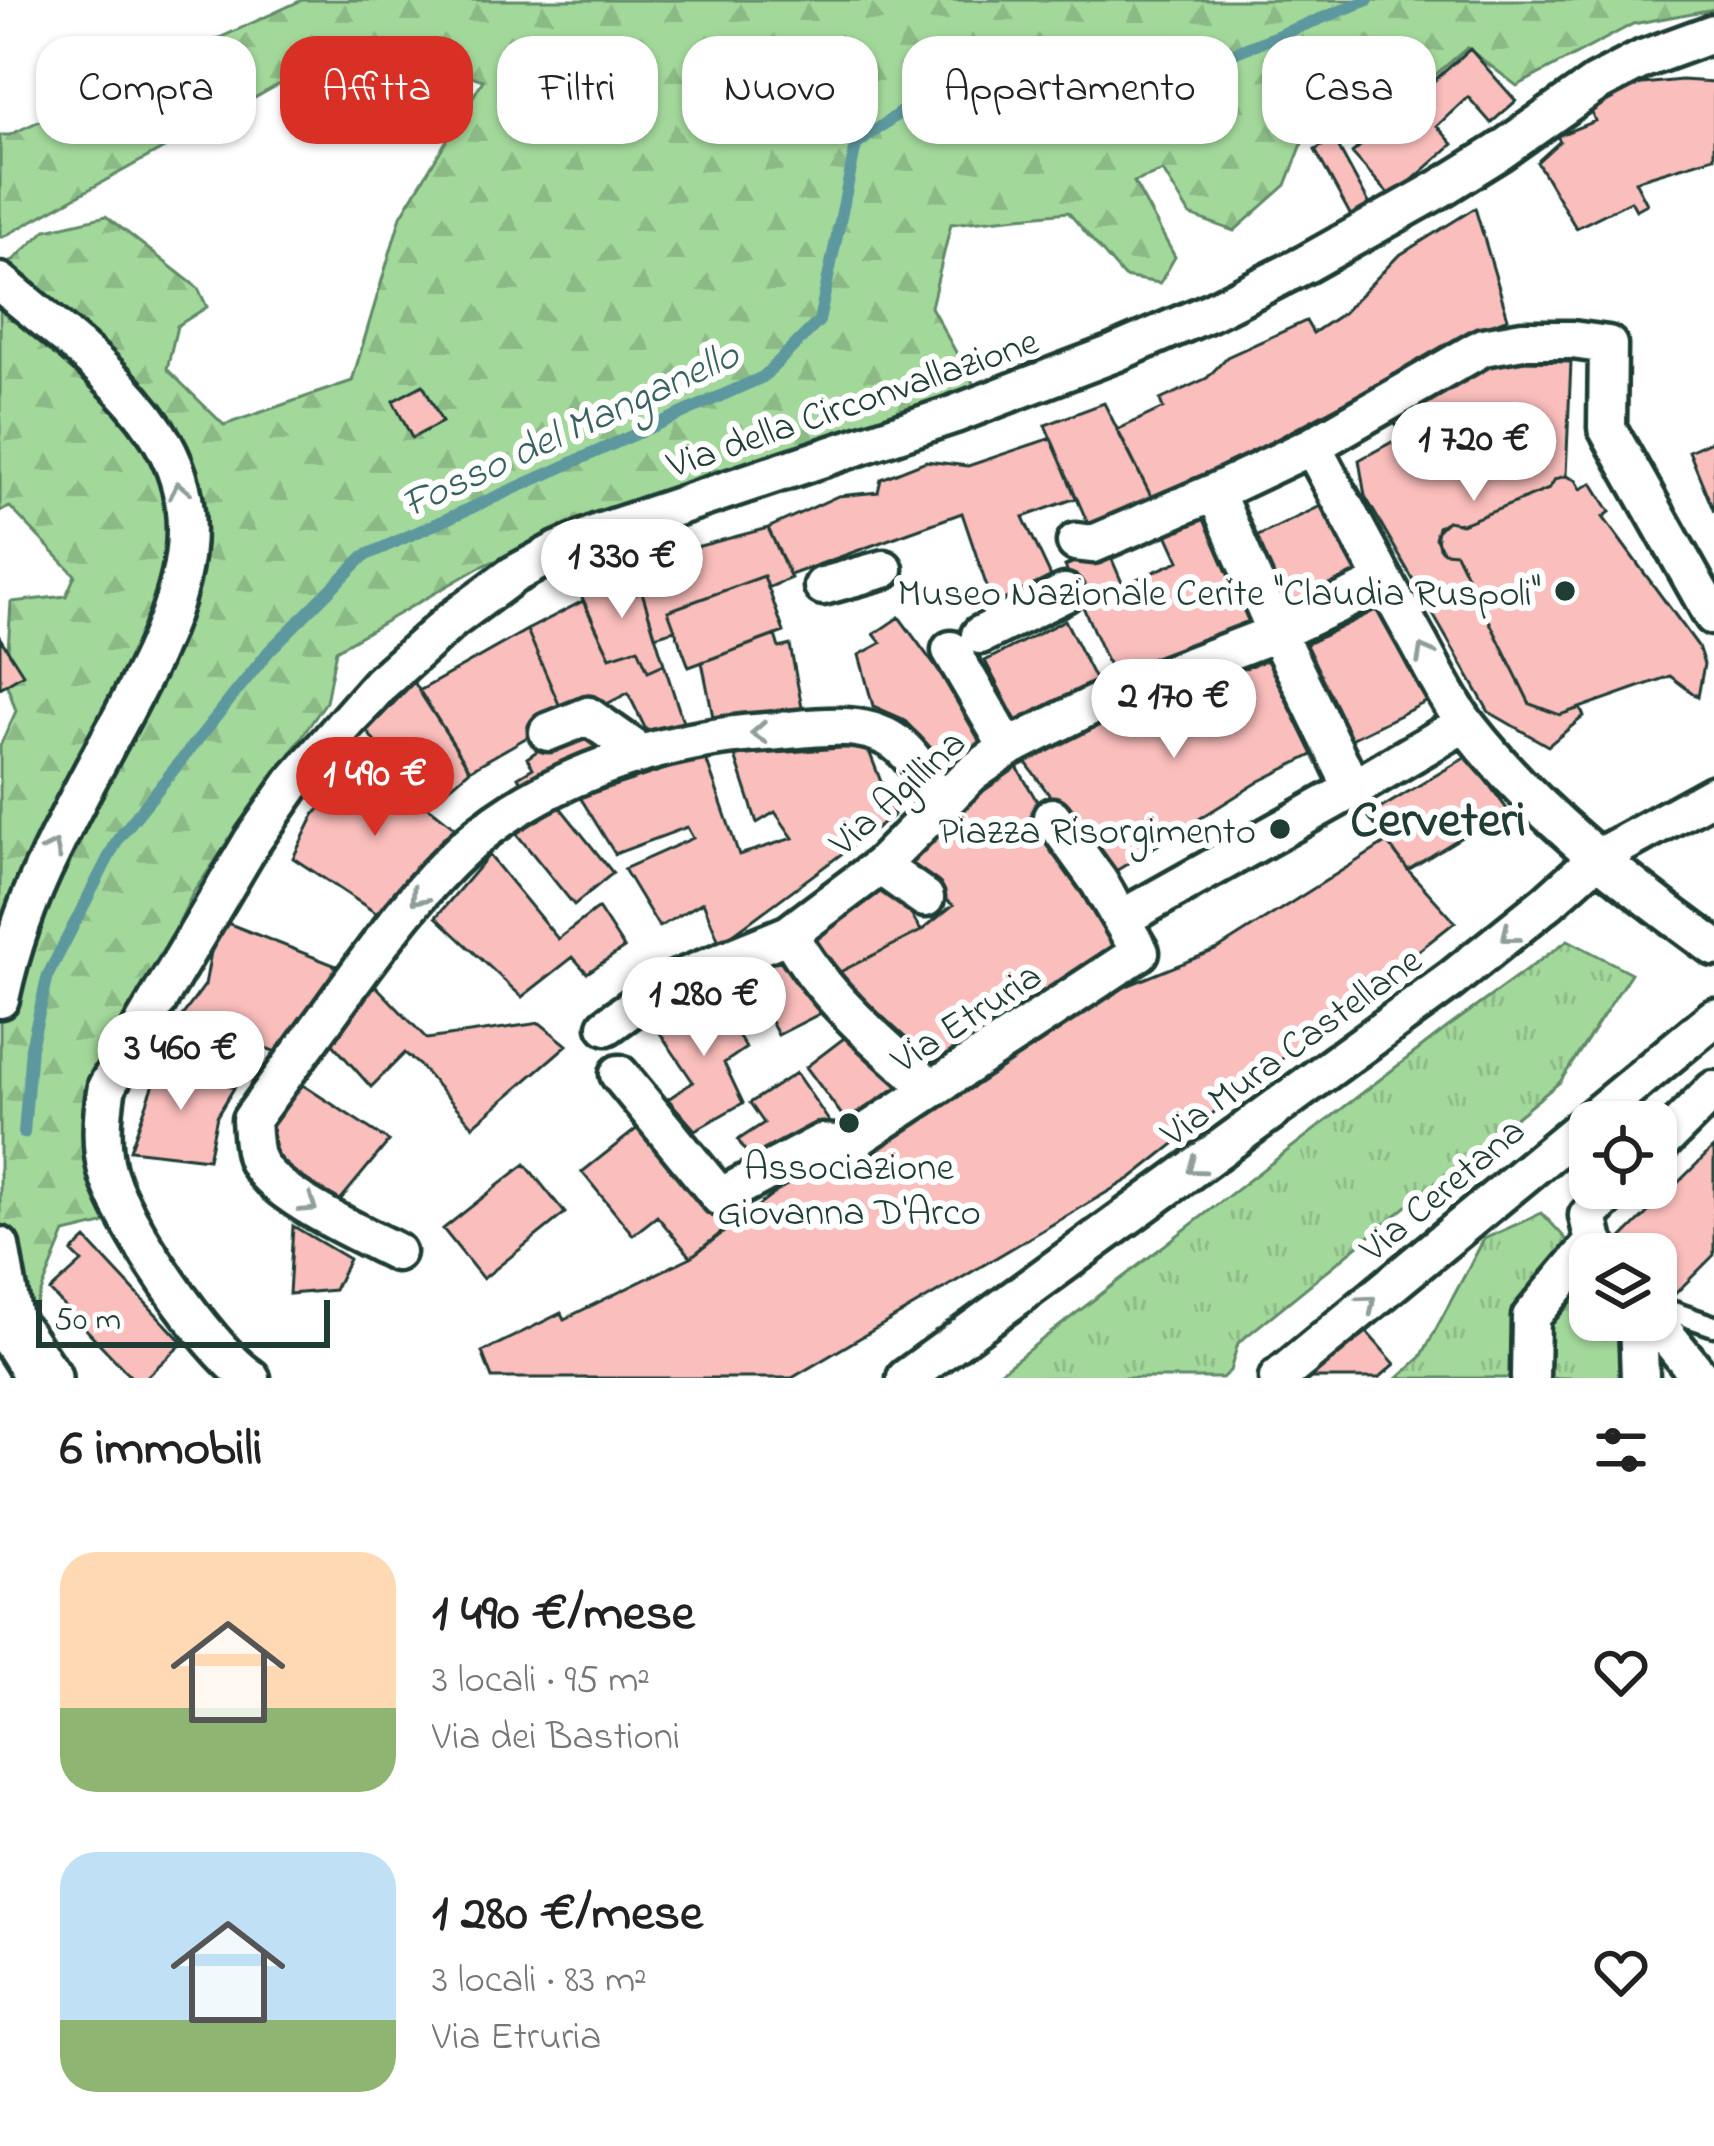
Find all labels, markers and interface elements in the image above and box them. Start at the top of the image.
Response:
chip: Compra [36,36,256,144]
chip: Affitta [280,36,473,144]
chip: Filtri [497,36,658,144]
chip: Nuovo [682,36,878,144]
chip: Appartamento [902,36,1238,144]
chip: Casa [1262,36,1436,144]
street label: Via della Circonvallazione [659,315,1047,496]
water label: Fosso del Manganello [392,326,751,537]
pin: 1 720 € [1363,402,1585,504]
text: 1 720 € [1418,412,1530,469]
one-way arrow [167,480,192,501]
pin: 1 330 € [511,519,733,621]
text: 1 330 € [568,529,676,586]
place label: Museo Nazionale Cerite "Claudia Ruspoli" [898,567,1541,624]
marker: Museo Nazionale Cerite "Claudia Ruspoli" [1552,578,1578,604]
one-way arrow [1415,644,1438,665]
pin: 2 170 € [1063,659,1285,761]
text: 2 170 € [1118,669,1230,726]
street label: Via Agillina [817,717,980,872]
one-way arrow [749,719,768,745]
pin: 1 490 € [264,737,486,839]
text: 1 490 € [323,747,427,804]
district label: Cerveteri [1350,785,1526,860]
place label: Piazza Risorgimento [938,805,1256,862]
marker: Piazza Risorgimento [1267,816,1293,842]
one-way arrow [38,840,62,861]
one-way arrow [411,883,432,905]
one-way arrow [1500,920,1522,942]
street label: Via Mura Castellane [1149,934,1435,1164]
street label: Via Etruria [880,950,1054,1090]
pin: 1 280 € [593,957,815,1059]
text: 1 280 € [649,967,759,1024]
pin: 3 460 € [70,1011,292,1113]
text: 3 460 € [125,1021,237,1078]
map controls [1569,1101,1677,1341]
button: locate [1569,1101,1677,1209]
street label: Via Ceretana [1348,1105,1539,1279]
marker: Associazione Giovanna D'Arco [836,1110,862,1136]
place label: Associazione Giovanna D'Arco [717,1141,981,1243]
one-way arrow [1187,1152,1208,1174]
one-way arrow [296,1191,318,1213]
button: layers [1569,1233,1677,1341]
scale bar [36,1294,330,1347]
one-way arrow [1354,1296,1376,1318]
text: 50 m [54,1297,121,1345]
text: 6 immobili [60,1413,262,1488]
icon: filters [1588,1417,1654,1483]
text: 1 490 €/mese [432,1578,695,1653]
icon: home [156,1600,300,1744]
icon: heart [1588,1639,1654,1705]
text: 3 locali · 95 m² [432,1653,650,1710]
text: Via dei Bastioni [432,1710,680,1767]
text: 1 280 €/mese [432,1878,703,1953]
icon: home [156,1900,300,2044]
icon: heart [1588,1939,1654,2005]
text: 3 locali · 83 m² [432,1953,647,2010]
text: Via Etruria [432,2010,601,2067]

